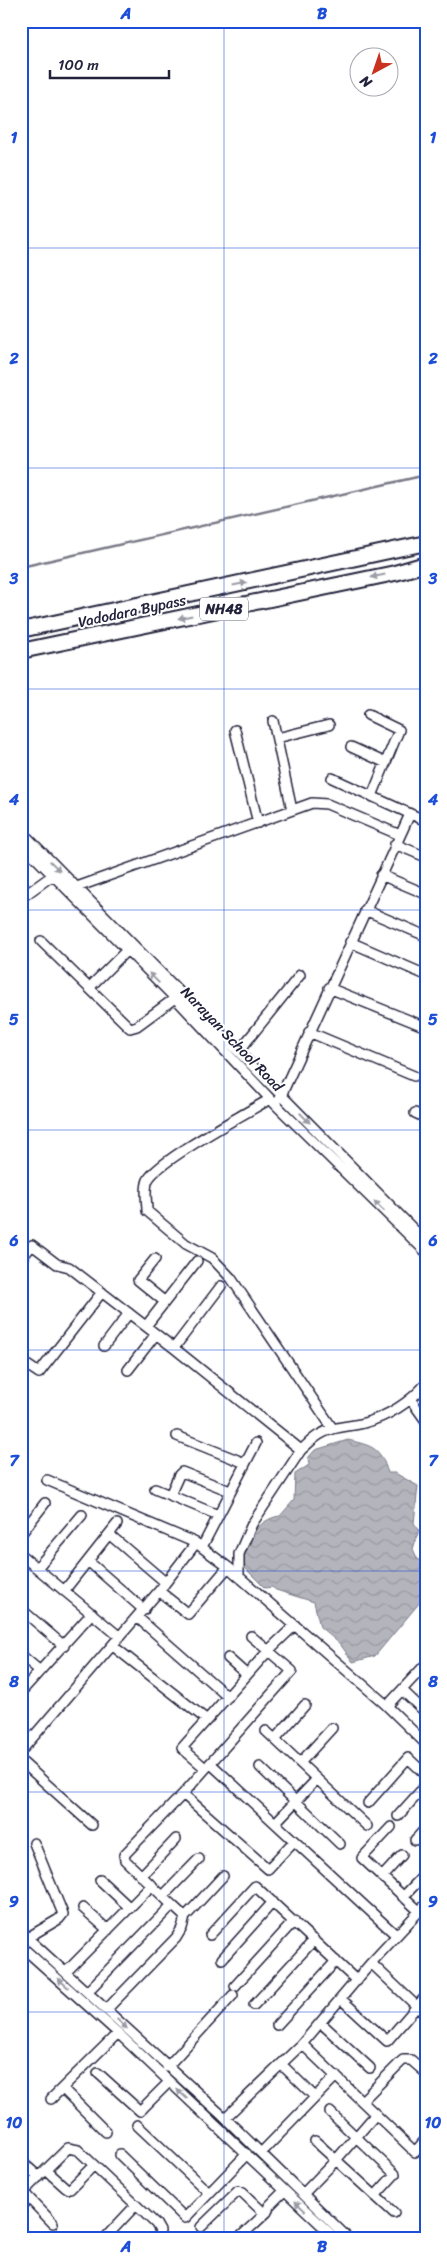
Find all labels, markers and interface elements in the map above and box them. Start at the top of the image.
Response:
text: A [120,0,131,28]
text: B [317,0,328,28]
scale bar [50,48,169,80]
north arrow [350,48,400,98]
text: 100 m [58,52,99,78]
text: N [354,69,378,95]
text: 1 [11,123,18,152]
text: 1 [430,123,437,152]
text: 2 [8,344,19,373]
text: 2 [427,344,438,373]
text: 3 [9,564,19,593]
text: 3 [428,564,438,593]
one-way arrow [371,572,386,580]
one-way arrow [233,579,249,587]
street label: Vadodara Bypass [76,587,188,635]
road number: NH48 [200,598,248,620]
one-way arrow [178,613,193,621]
text: 4 [8,785,19,814]
text: 4 [427,785,438,814]
one-way arrow [49,859,61,871]
one-way arrow [148,972,160,984]
street label: Narayan School Road [174,980,290,1099]
text: 5 [9,1005,19,1034]
text: 5 [428,1005,438,1034]
one-way arrow [299,1112,311,1124]
one-way arrow [373,1200,385,1212]
text: 6 [8,1226,19,1255]
text: 6 [427,1226,438,1255]
text: 7 [9,1446,20,1475]
text: 7 [428,1446,439,1475]
text: 8 [8,1667,19,1696]
text: 8 [427,1667,438,1696]
text: 9 [9,1887,19,1916]
text: 9 [428,1887,438,1916]
one-way arrow [56,1978,69,1989]
one-way arrow [115,2018,127,2030]
one-way arrow [176,2088,188,2100]
text: 10 [6,2108,22,2137]
text: 10 [425,2108,441,2137]
one-way arrow [294,2200,306,2212]
text: A [120,2232,131,2260]
text: B [317,2232,328,2260]

